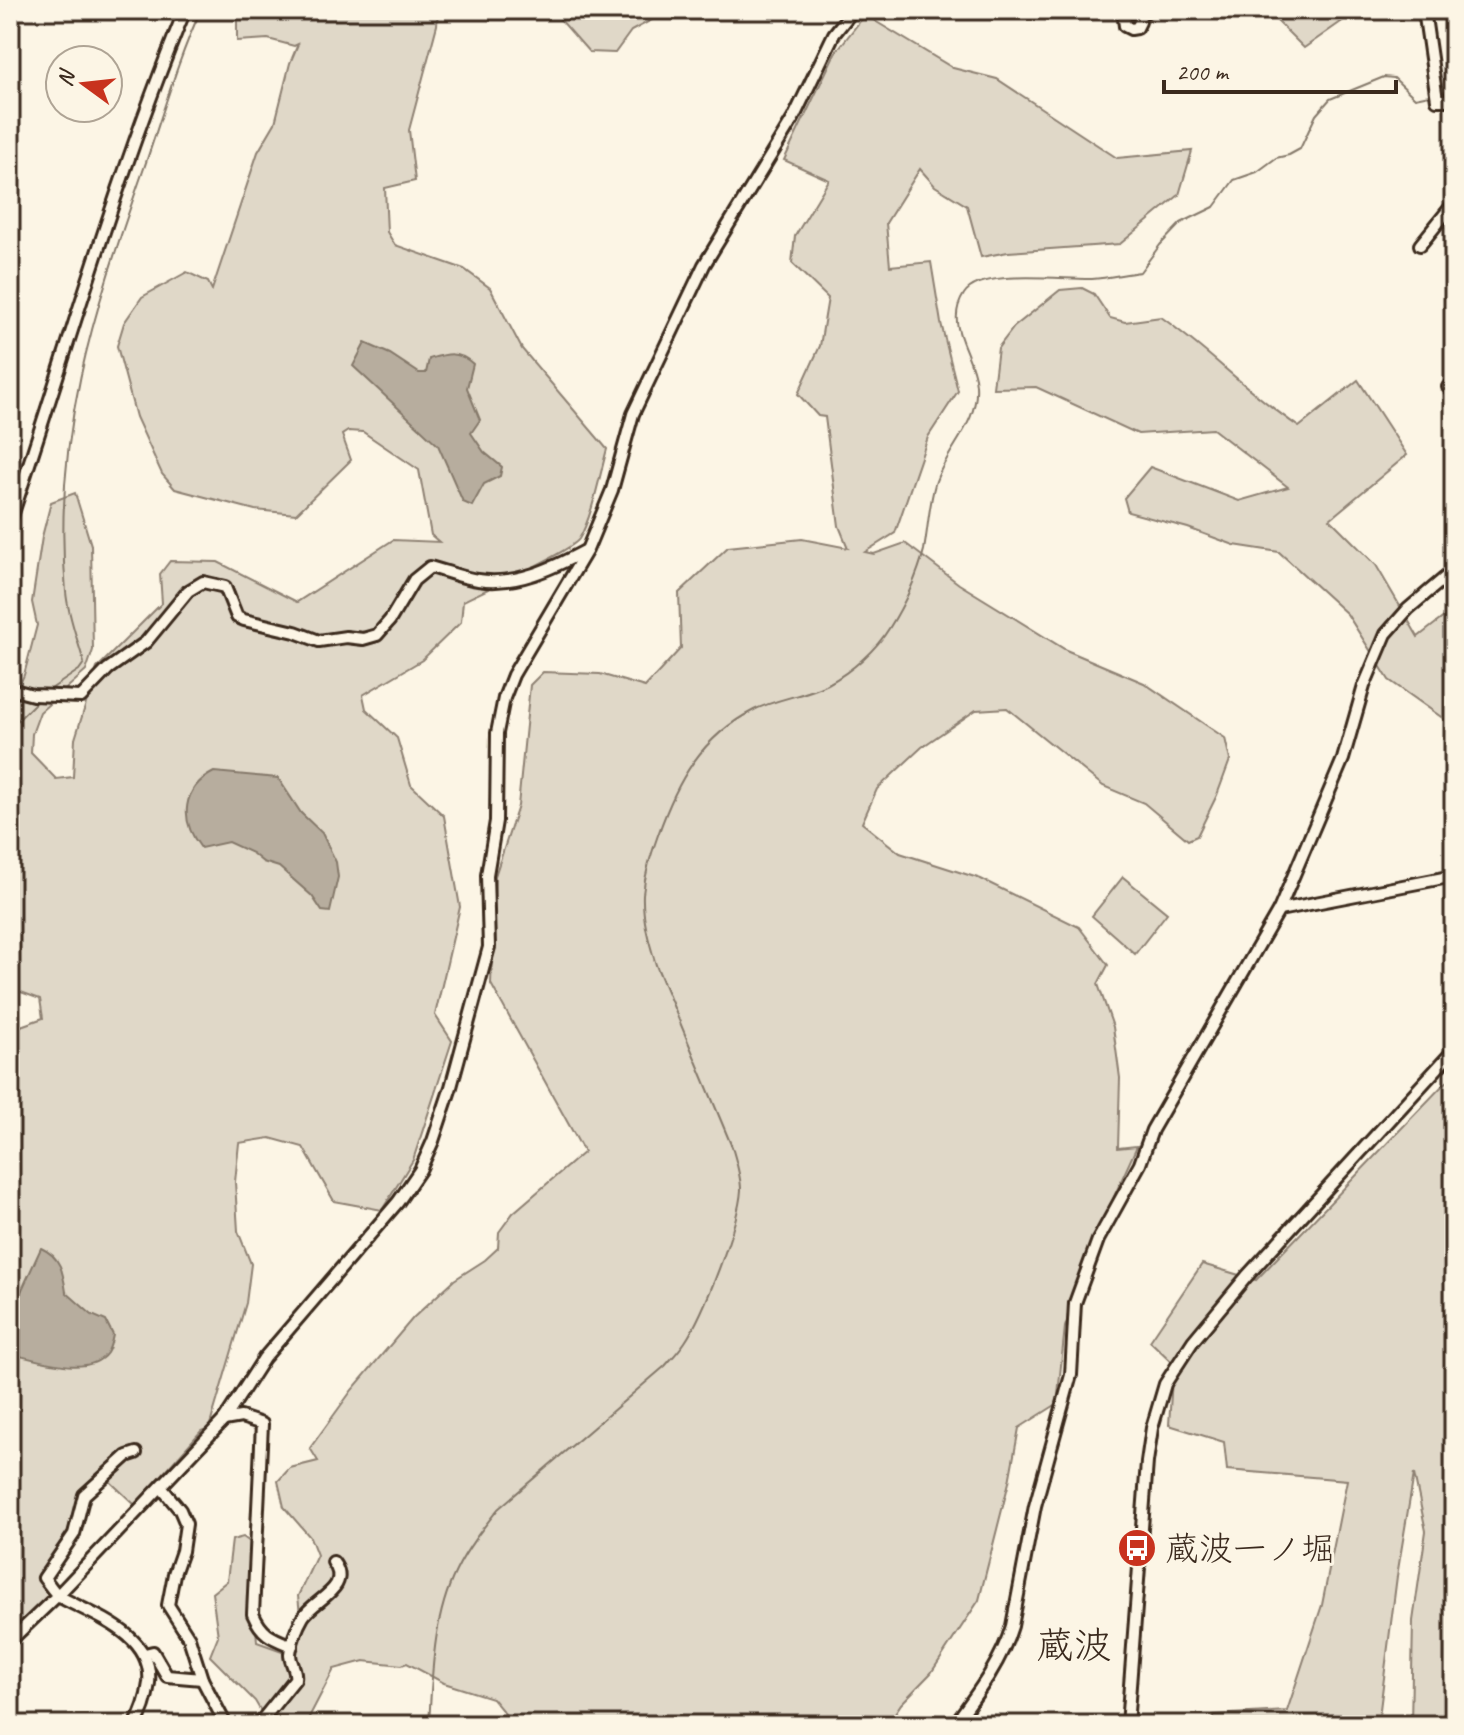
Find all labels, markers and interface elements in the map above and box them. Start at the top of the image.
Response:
north arrow [44,44,124,124]
scale bar [1164,44,1396,94]
text: 200 m [1176,57,1230,87]
text: N [50,66,82,89]
bus stop icon: 蔵波一ノ堀 [1116,1527,1158,1569]
place label: 蔵波一ノ堀 [1165,1527,1335,1570]
district label: 蔵波 [1036,1622,1112,1669]

